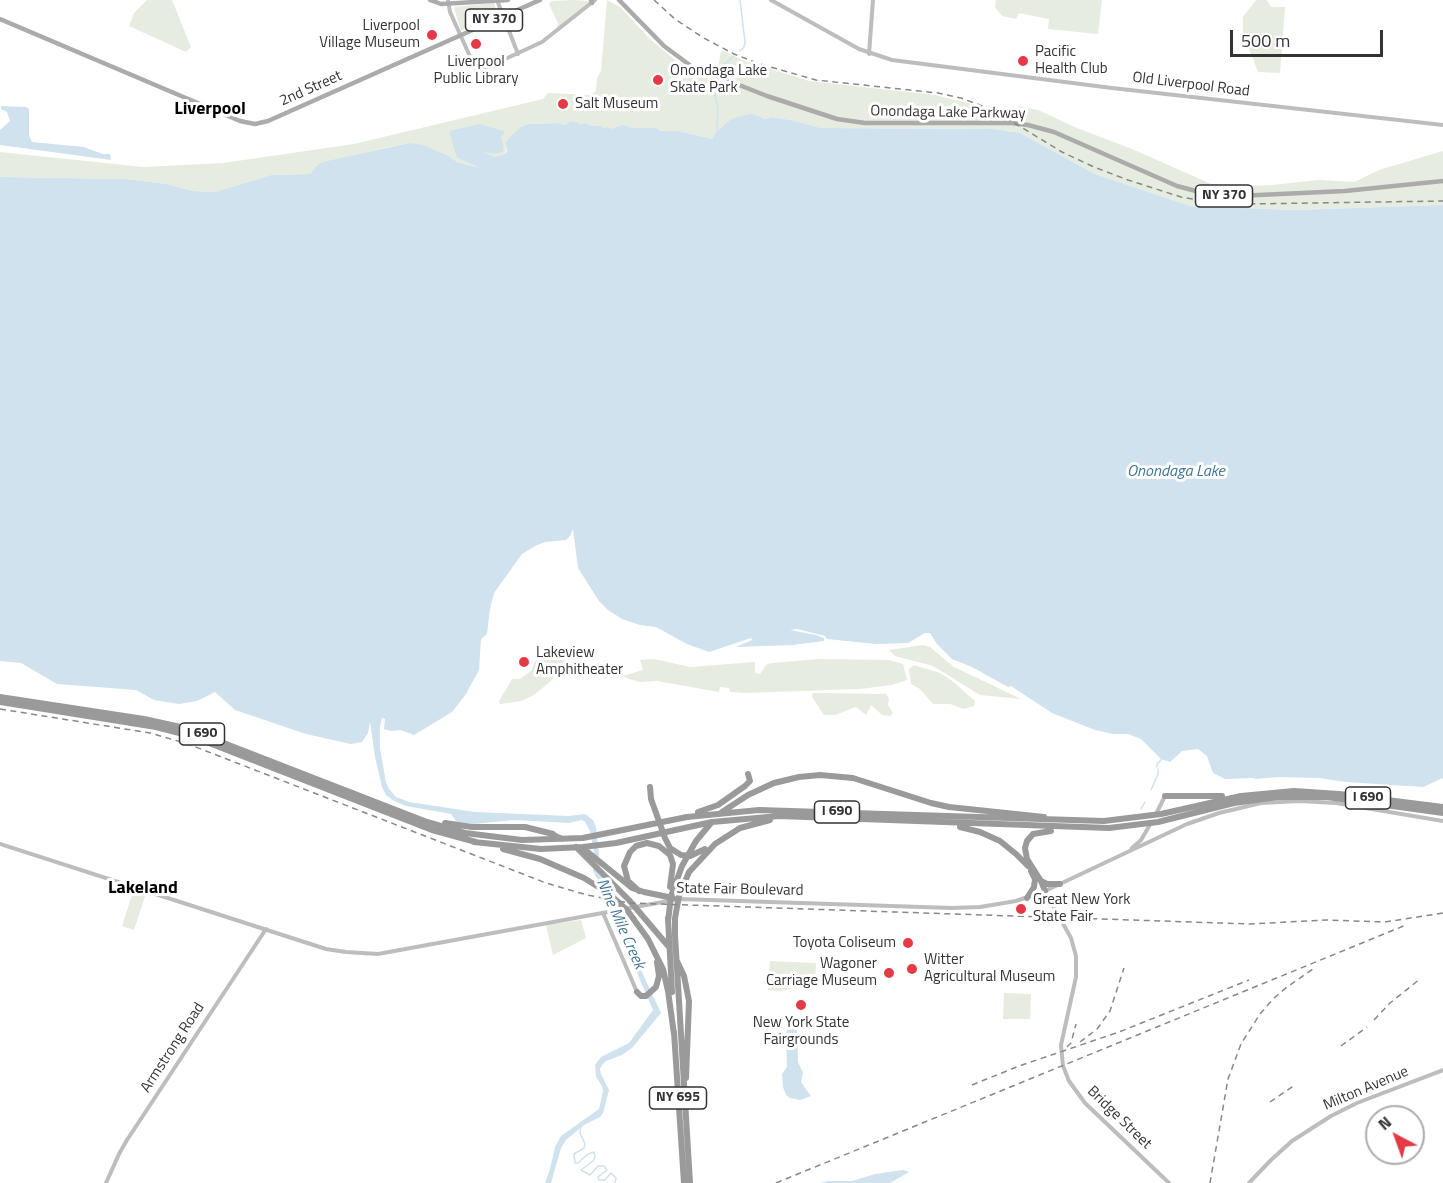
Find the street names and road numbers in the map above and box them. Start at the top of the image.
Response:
road number: NY 370 [466,9,522,31]
street label: 2nd Street [277,67,345,111]
street label: Old Liverpool Road [1131,69,1251,101]
street label: Onondaga Lake Parkway [870,103,1026,123]
road number: NY 370 [1196,185,1252,207]
road number: I 690 [180,723,224,745]
road number: I 690 [1346,787,1390,809]
road number: I 690 [814,801,860,823]
street label: State Fair Boulevard [676,880,804,900]
street label: Armstrong Road [137,1000,209,1096]
street label: Milton Avenue [1321,1063,1411,1115]
street label: Bridge Street [1083,1083,1155,1153]
road number: NY 695 [650,1087,706,1109]

